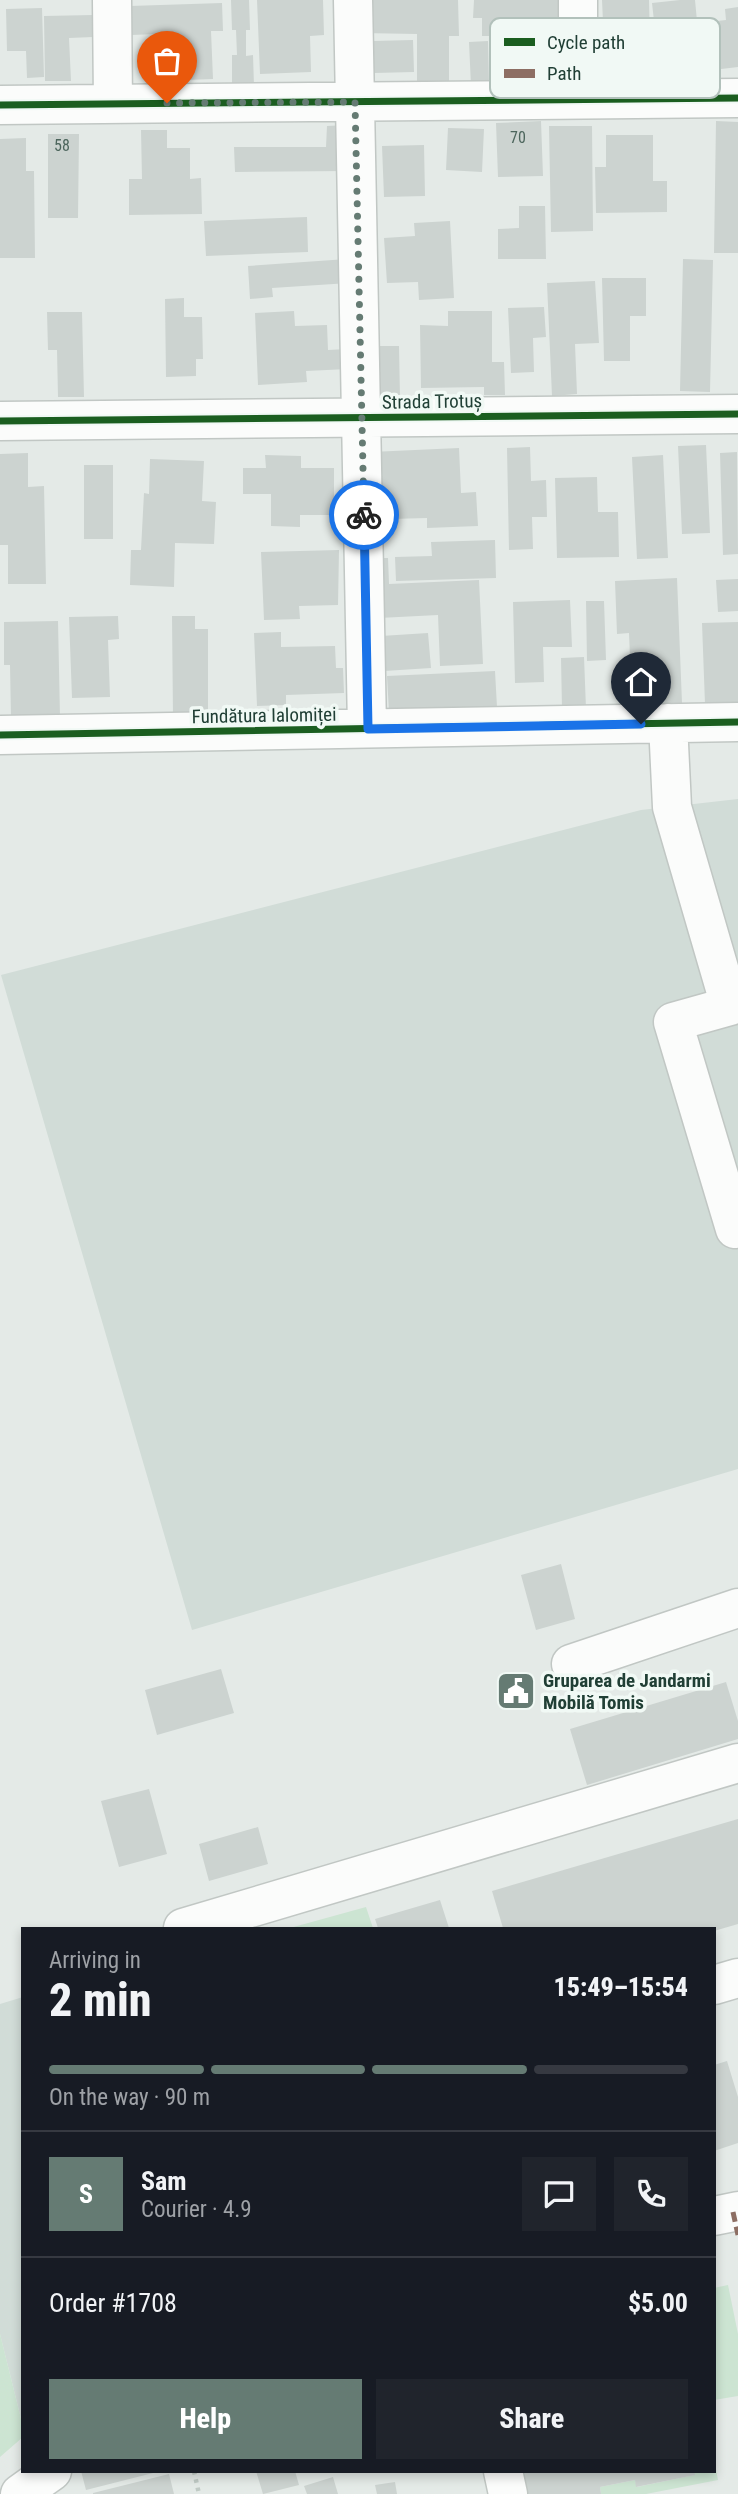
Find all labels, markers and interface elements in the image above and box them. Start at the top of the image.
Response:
legend [490,18,720,98]
pin [137,31,197,103]
text: Cycle path [547,31,625,54]
icon: bag [148,42,186,80]
text: Path [547,62,581,85]
house number: 70 [510,128,526,147]
house number: 58 [54,136,70,155]
street label: Strada Trotuș [382,389,482,414]
courier [329,480,399,550]
icon: bike [345,496,383,534]
pin [611,652,671,724]
icon: home [622,663,660,701]
street label: Fundătura Ialomiței [191,703,337,728]
place label: Gruparea de Jandarmi Mobilă Tomis [543,1669,711,1714]
public building icon: Gruparea de Jandarmi Mobilă Tomis [495,1670,537,1712]
text: Arriving in [49,1947,141,1974]
text: 15:49–15:54 [554,1972,688,2002]
text: 2 min [49,1973,152,2027]
text: On the way · 90 m [49,2084,210,2111]
button: chat [522,2157,596,2231]
button: phone [614,2157,688,2231]
text: Sam [141,2166,187,2196]
text: S [79,2179,93,2209]
text: Courier · 4.9 [141,2196,252,2223]
text: Order #1708 [49,2288,177,2318]
text: $5.00 [628,2288,688,2318]
button: Help [49,2379,362,2459]
button: Share [376,2379,688,2459]

